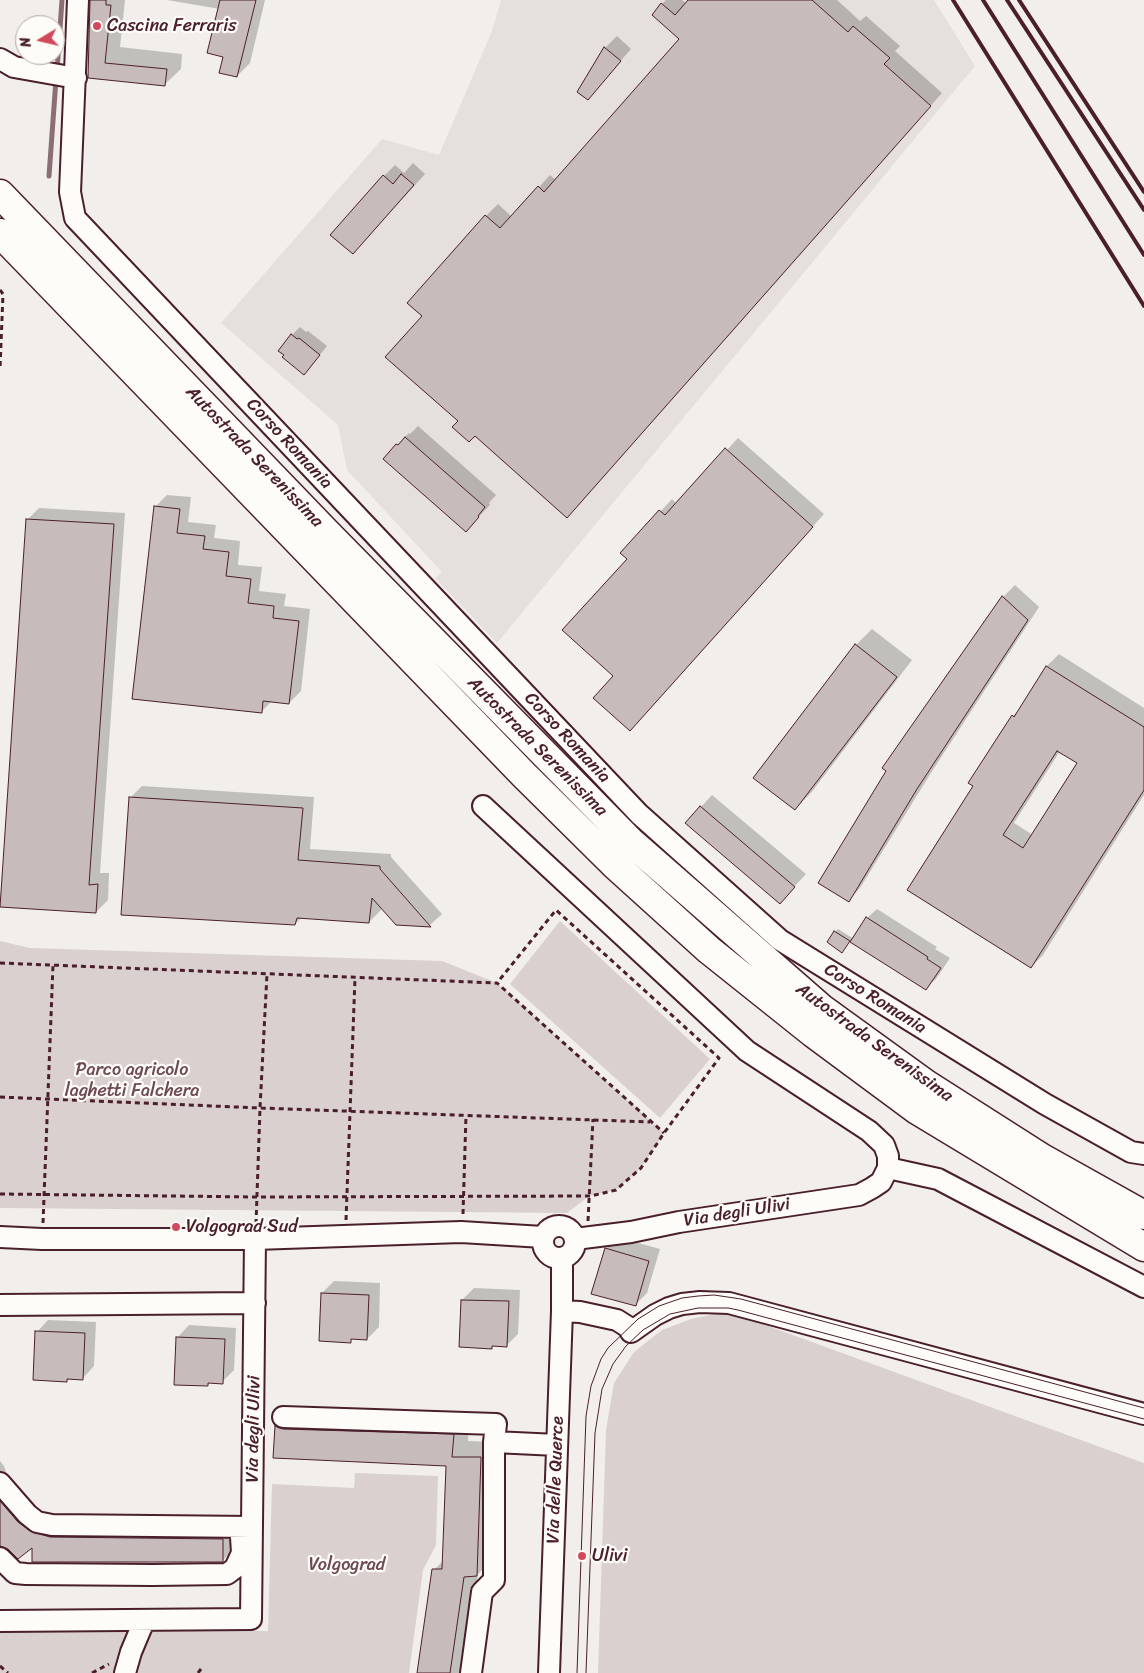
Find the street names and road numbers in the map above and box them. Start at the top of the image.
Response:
street label: Autostrada Serenissima [181,382,327,532]
street label: Corso Romania [241,394,337,494]
street label: Autostrada Serenissima [463,673,611,821]
street label: Corso Romania [519,688,615,788]
street label: Corso Romania [820,959,930,1039]
street label: Autostrada Serenissima [791,979,957,1107]
street label: Via degli Ulivi [682,1194,792,1232]
street label: Via degli Ulivi [242,1375,266,1483]
street label: Via delle Querce [543,1416,569,1544]

